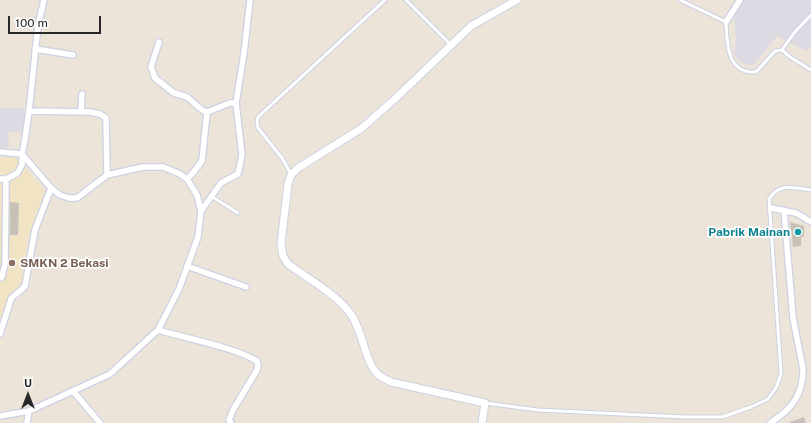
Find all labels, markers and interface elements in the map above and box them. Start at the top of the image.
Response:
scale bar [10,8,103,34]
text: 100 m [15,16,48,30]
place label: Pabrik Mainan [708,225,790,239]
marker: Pabrik Mainan [793,227,803,237]
place label: SMKN 2 Bekasi [20,256,109,270]
marker: SMKN 2 Bekasi [7,258,17,268]
north arrow [8,375,48,415]
text: U [24,377,32,389]

